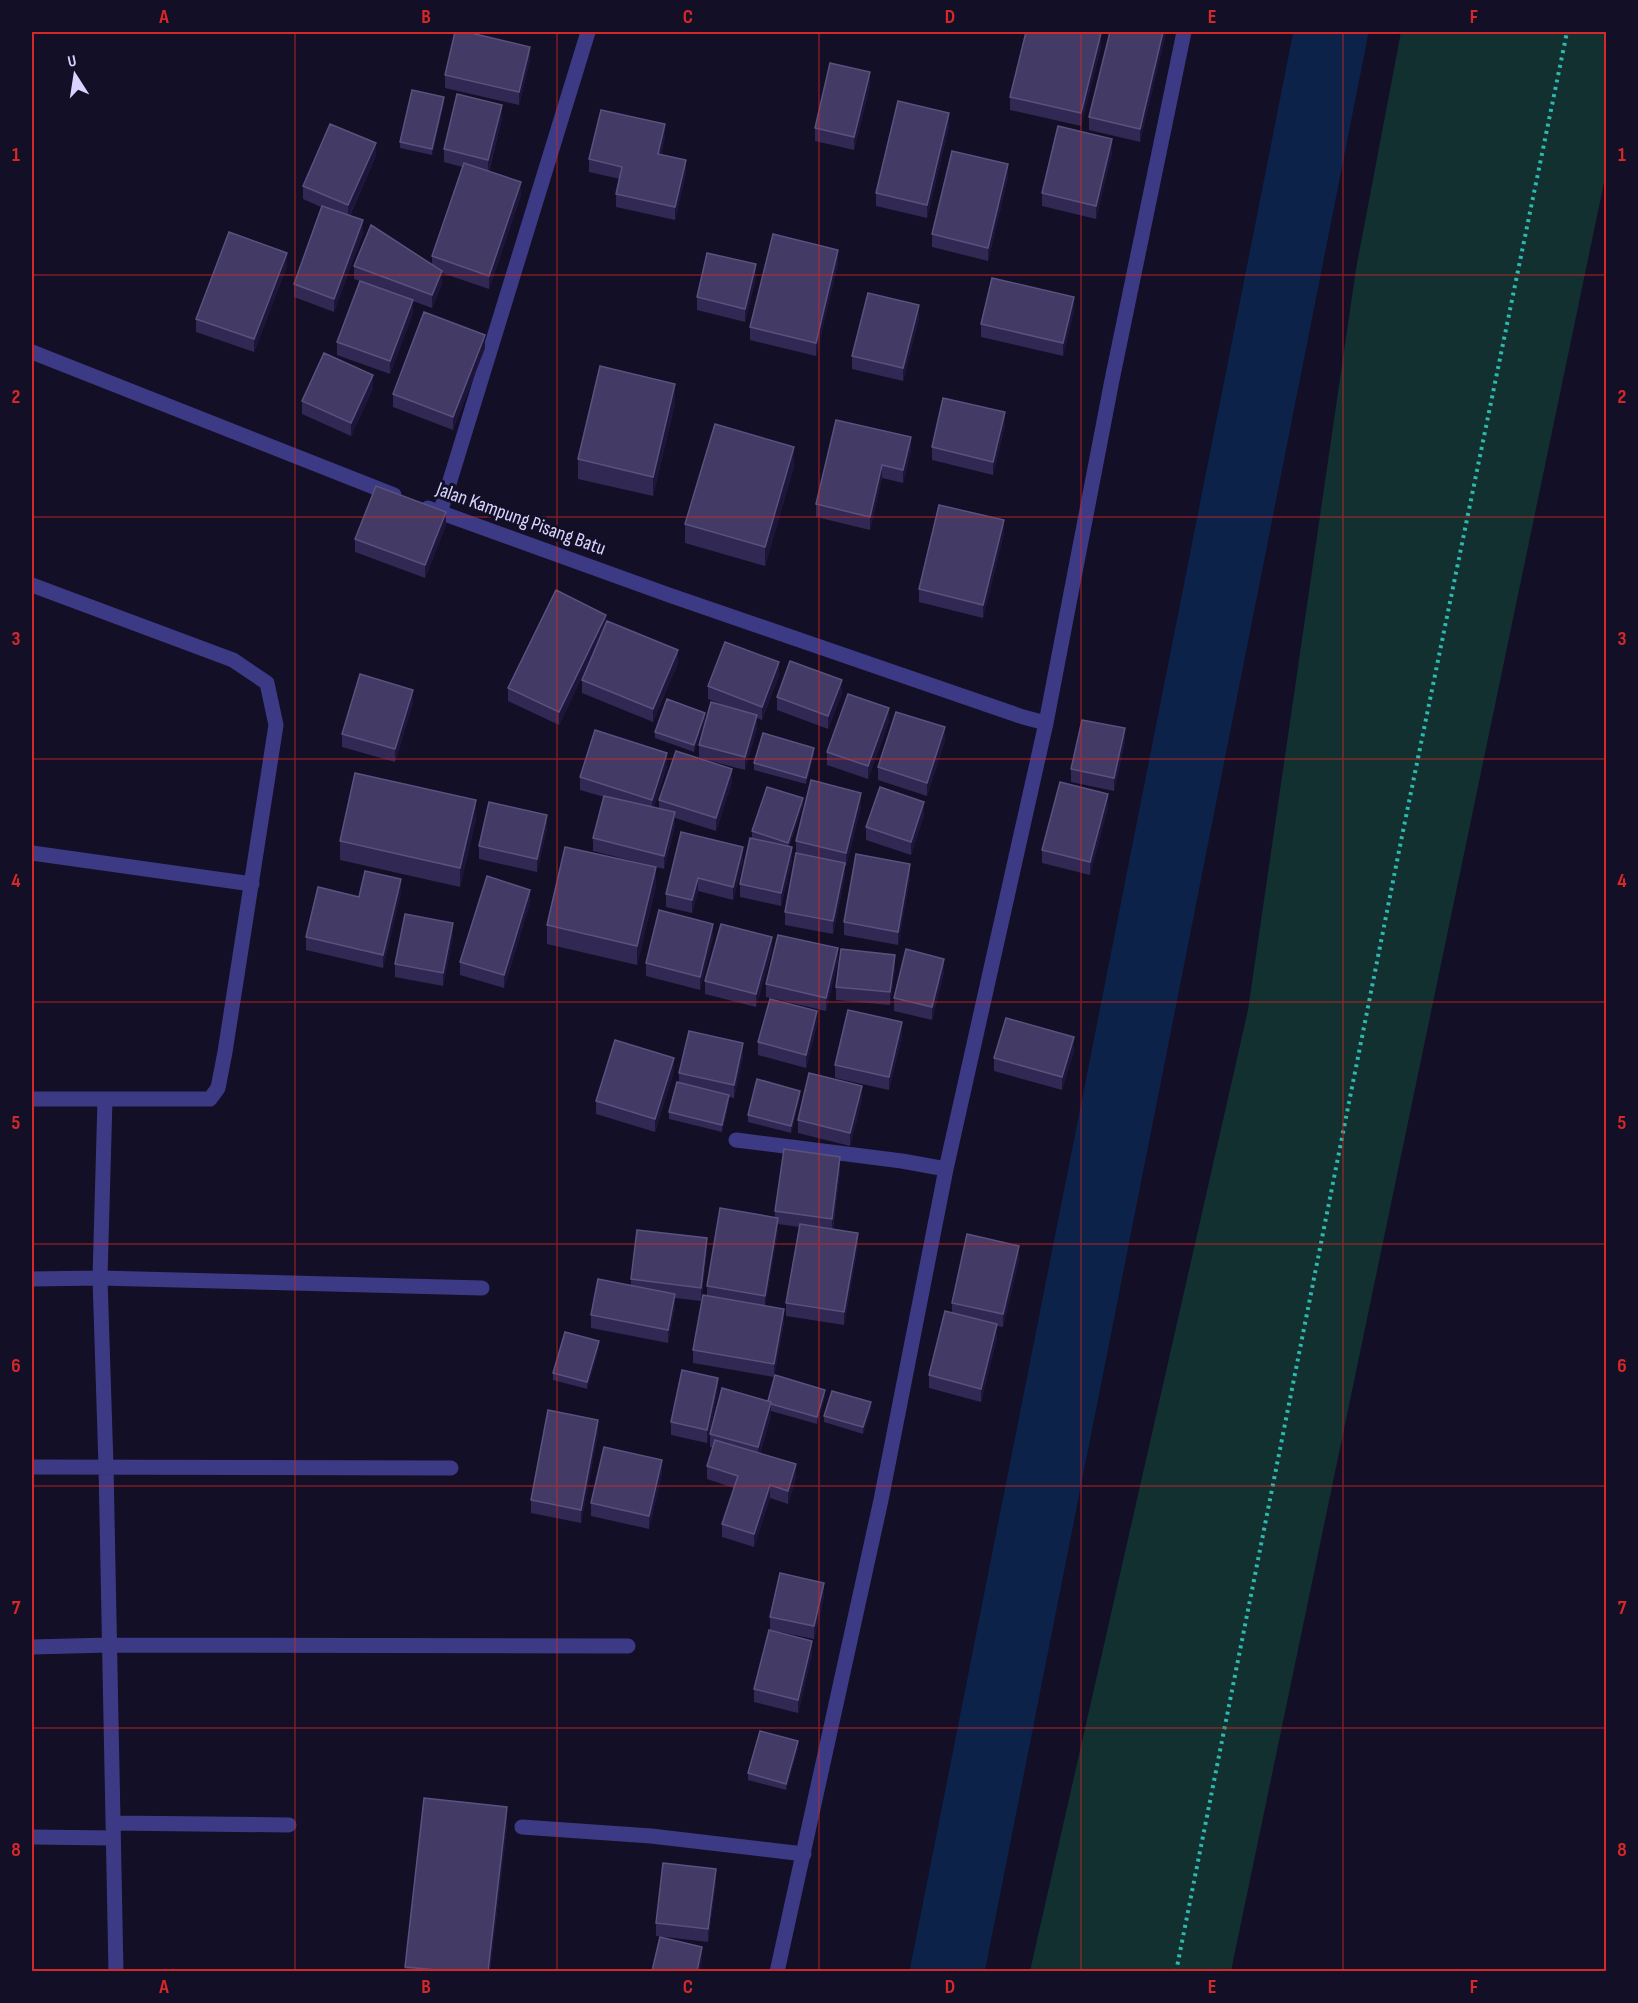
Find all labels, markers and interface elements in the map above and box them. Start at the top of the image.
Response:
text: A [158,5,169,29]
text: B [421,5,431,29]
text: C [683,5,693,29]
text: D [945,5,955,29]
text: E [1208,5,1216,29]
text: F [1470,5,1478,29]
north arrow [45,45,105,105]
text: U [66,52,78,72]
text: 1 [12,143,20,167]
text: 1 [1618,143,1626,167]
text: 2 [12,385,20,409]
text: 2 [1618,385,1626,409]
street label: Jalan Kampung Pisang Batu [432,477,609,561]
text: 3 [12,627,21,651]
text: 3 [1618,627,1627,651]
text: 4 [11,869,21,893]
text: 4 [1617,869,1627,893]
text: 5 [12,1111,21,1135]
text: 5 [1618,1111,1627,1135]
text: 6 [11,1354,21,1378]
text: 6 [1617,1354,1627,1378]
text: 7 [12,1596,21,1620]
text: 7 [1618,1596,1627,1620]
text: 8 [11,1838,21,1862]
text: 8 [1617,1838,1627,1862]
text: A [158,1975,169,1999]
text: B [421,1975,431,1999]
text: C [683,1975,693,1999]
text: D [945,1975,955,1999]
text: E [1208,1975,1216,1999]
text: F [1470,1975,1478,1999]

